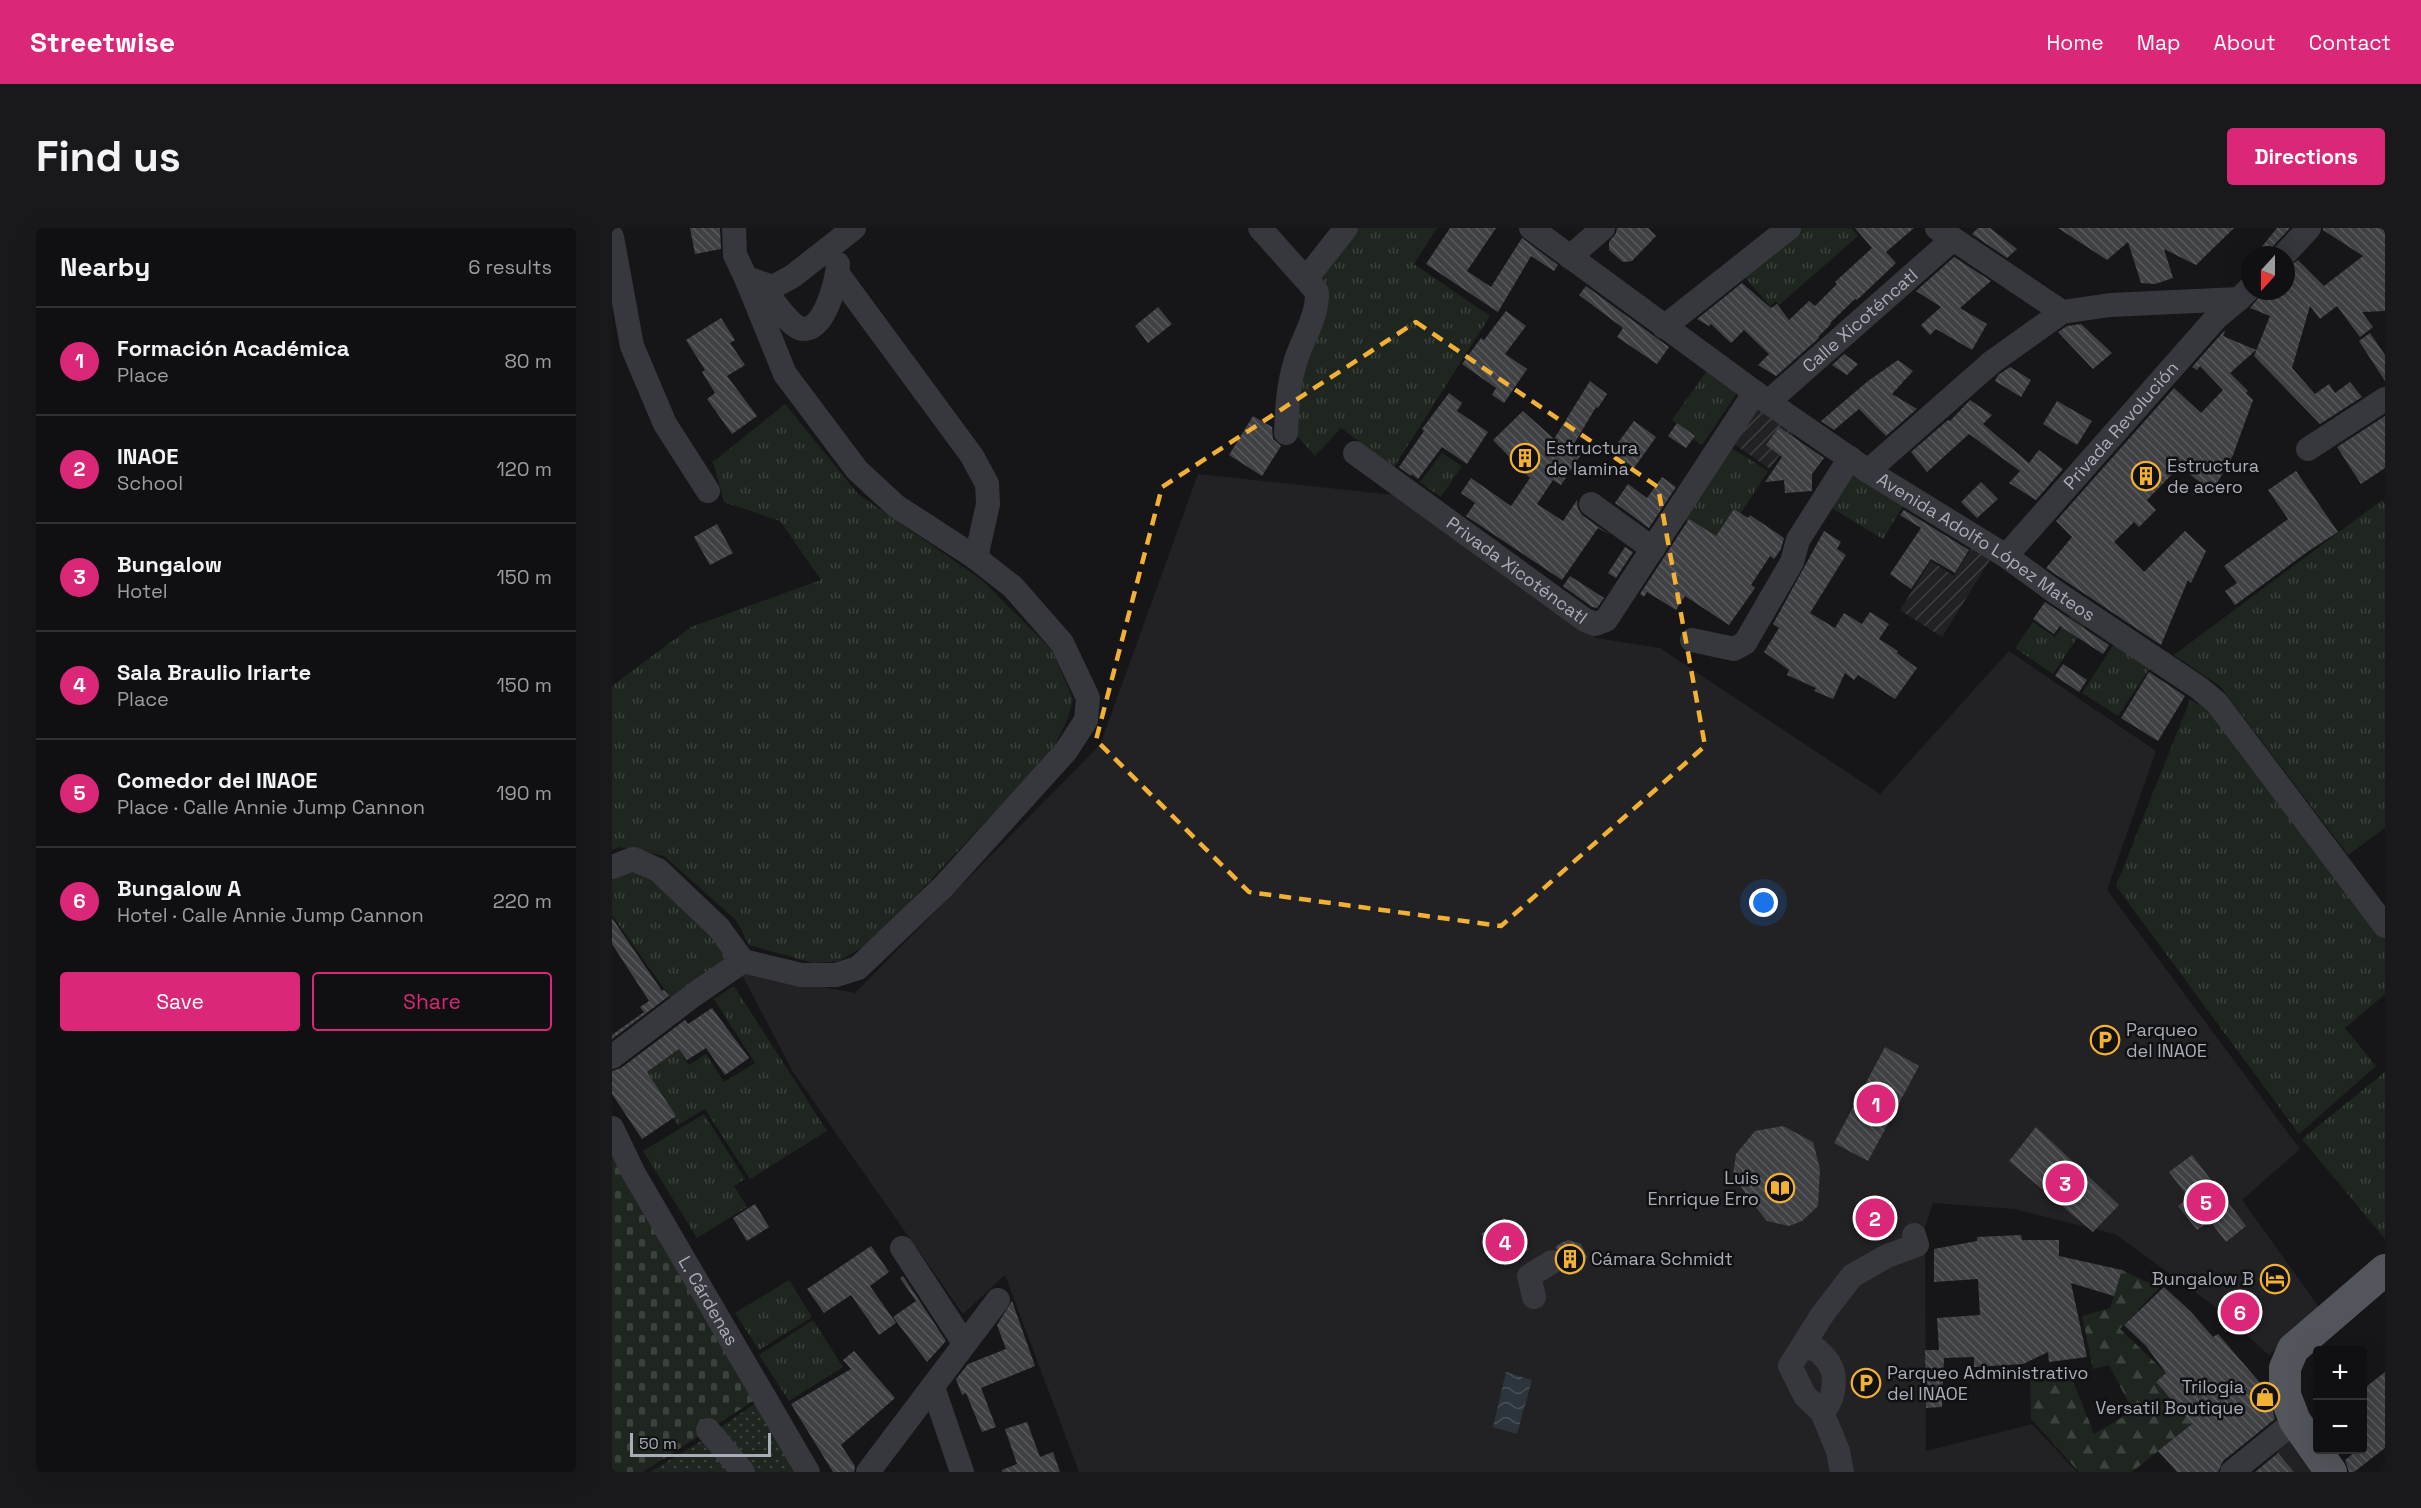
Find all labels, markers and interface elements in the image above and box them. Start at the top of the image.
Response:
text: Streetwise [30,24,175,60]
text: Home [2046,29,2104,56]
text: Map [2137,29,2181,56]
text: About [2214,29,2276,56]
text: Contact [2309,29,2391,56]
button: Directions [2227,128,2385,185]
text: Find us [36,130,181,183]
north arrow [2241,246,2295,300]
text: Nearby [60,250,150,284]
text: 6 results [468,254,552,280]
street label: Calle Xicoténcatl [1797,263,1922,377]
text: Formación Académica [117,334,350,362]
text: 1 [75,348,84,374]
text: 80 m [504,348,552,374]
street label: Privada Revolución [2058,356,2183,494]
text: Place [117,362,169,388]
place label: Estructura de lamina [1546,436,1638,480]
text: INAOE [117,442,178,470]
building icon: Estructura de lamina [1509,442,1541,474]
place label: Estructura de acero [2167,454,2259,498]
text: 2 [74,456,85,482]
text: 120 m [496,456,552,482]
building icon: Estructura de acero [2130,460,2162,492]
street label: Avenida Adolfo López Mateos [1873,467,2100,626]
text: School [117,470,183,496]
street label: Privada Xicoténcatl [1442,511,1592,629]
text: Bungalow [117,550,222,578]
text: 3 [73,564,86,590]
text: 150 m [497,564,552,590]
text: Hotel [117,578,168,604]
text: Sala Braulio Iriarte [117,658,311,686]
text: 4 [73,672,86,698]
text: 150 m [497,672,552,698]
text: Place [117,686,169,712]
text: Comedor del INAOE [117,766,318,794]
text: 5 [74,780,86,806]
text: 190 m [496,780,552,806]
text: Place · Calle Annie Jump Cannon [117,794,425,820]
text: Bungalow A [117,874,241,902]
text: 6 [73,888,86,914]
text: 220 m [493,888,552,914]
your location [1749,888,1778,917]
text: Hotel · Calle Annie Jump Cannon [117,902,424,928]
button: Save [60,972,300,1031]
button: Share [312,972,552,1031]
place label: Parqueo del INAOE [2126,1018,2207,1062]
parking icon: Parqueo del INAOE [2089,1024,2121,1056]
pin: 1 [1856,1082,1896,1126]
pin: 3 [2046,1160,2084,1206]
place label: Luis Enrrique Erro [1647,1166,1759,1210]
library icon: Luis Enrrique Erro [1764,1172,1796,1204]
pin: 5 [2186,1180,2226,1224]
pin: 2 [1856,1196,1894,1240]
pin: 4 [1486,1220,1524,1264]
building icon: Cámara Schmidt [1554,1243,1586,1275]
place label: Cámara Schmidt [1591,1247,1733,1270]
street label: L. Cárdenas [674,1252,744,1350]
hotel icon: Bungalow B [2259,1263,2291,1295]
place label: Bungalow B [2152,1267,2254,1290]
pin: 6 [2220,1290,2260,1334]
map controls [2313,1346,2367,1454]
button: + [2313,1346,2367,1400]
place label: Parqueo Administrativo del INAOE [1887,1361,2088,1405]
parking icon: Parqueo Administrativo del INAOE [1850,1367,1882,1399]
place label: Trilogia Versatil Boutique [2095,1375,2244,1419]
shop icon: Trilogia Versatil Boutique [2249,1381,2281,1413]
button: − [2313,1400,2367,1454]
scale bar [630,1430,771,1458]
text: 50 m [639,1433,677,1454]

